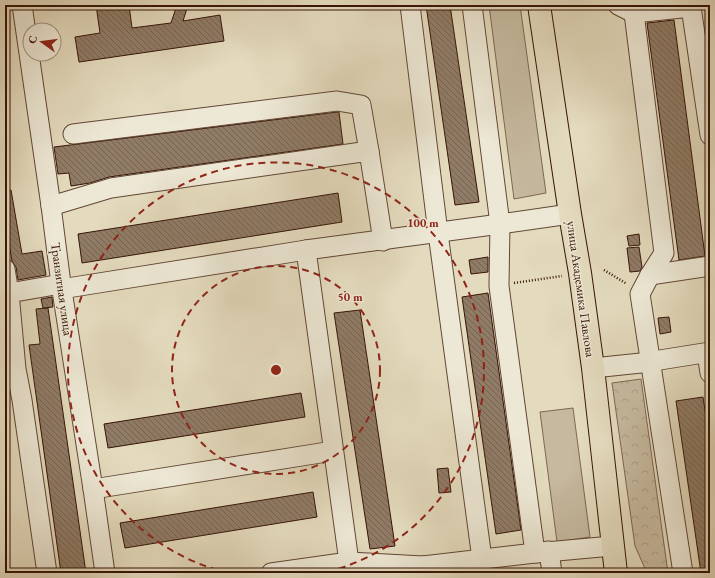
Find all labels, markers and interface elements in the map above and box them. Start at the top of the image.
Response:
north arrow [22,22,62,62]
text: С [25,34,40,45]
text: 100 m [407,215,439,231]
street label: улица Академика Павлова [563,220,599,359]
street label: Транзитная улица [47,241,77,337]
text: 50 m [337,289,363,305]
centre of rings [269,363,283,377]

